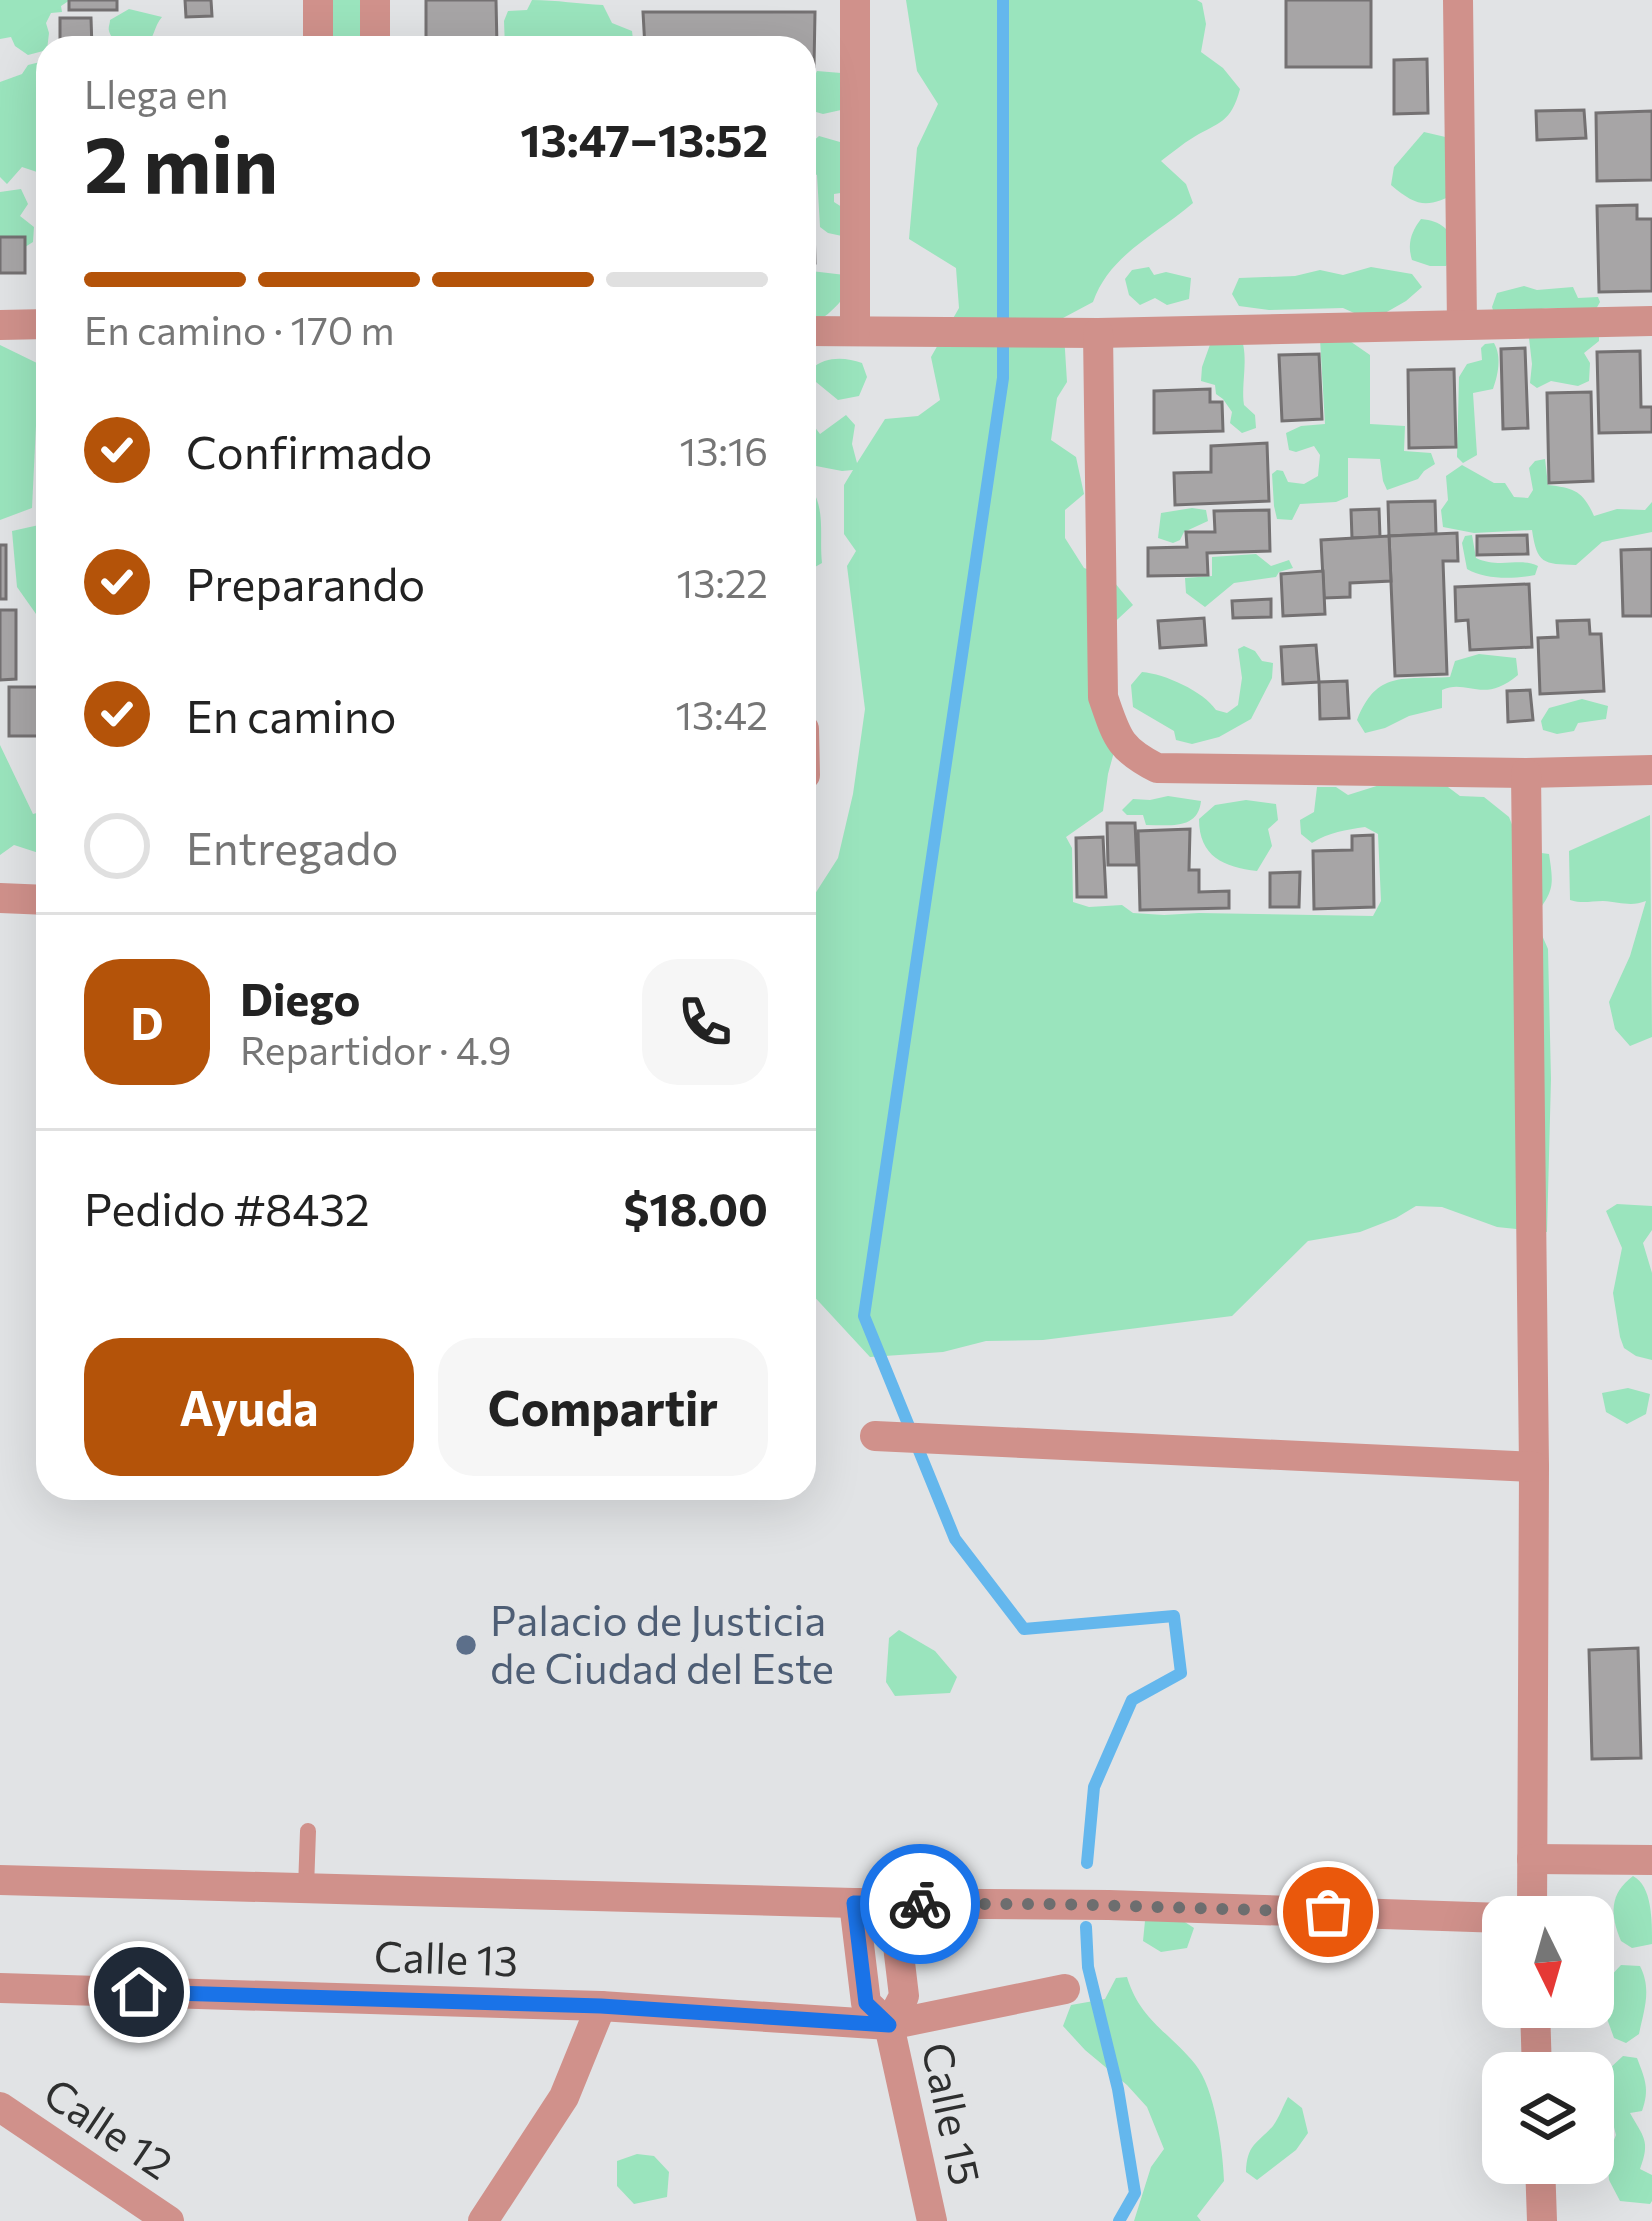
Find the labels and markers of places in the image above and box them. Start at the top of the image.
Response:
place label: Palacio de Justicia de Ciudad del Este [490,1593,834,1693]
marker: Palacio de Justicia de Ciudad del Este [453,1632,479,1658]
pin [1277,1861,1379,1963]
pin [88,1941,190,2043]

